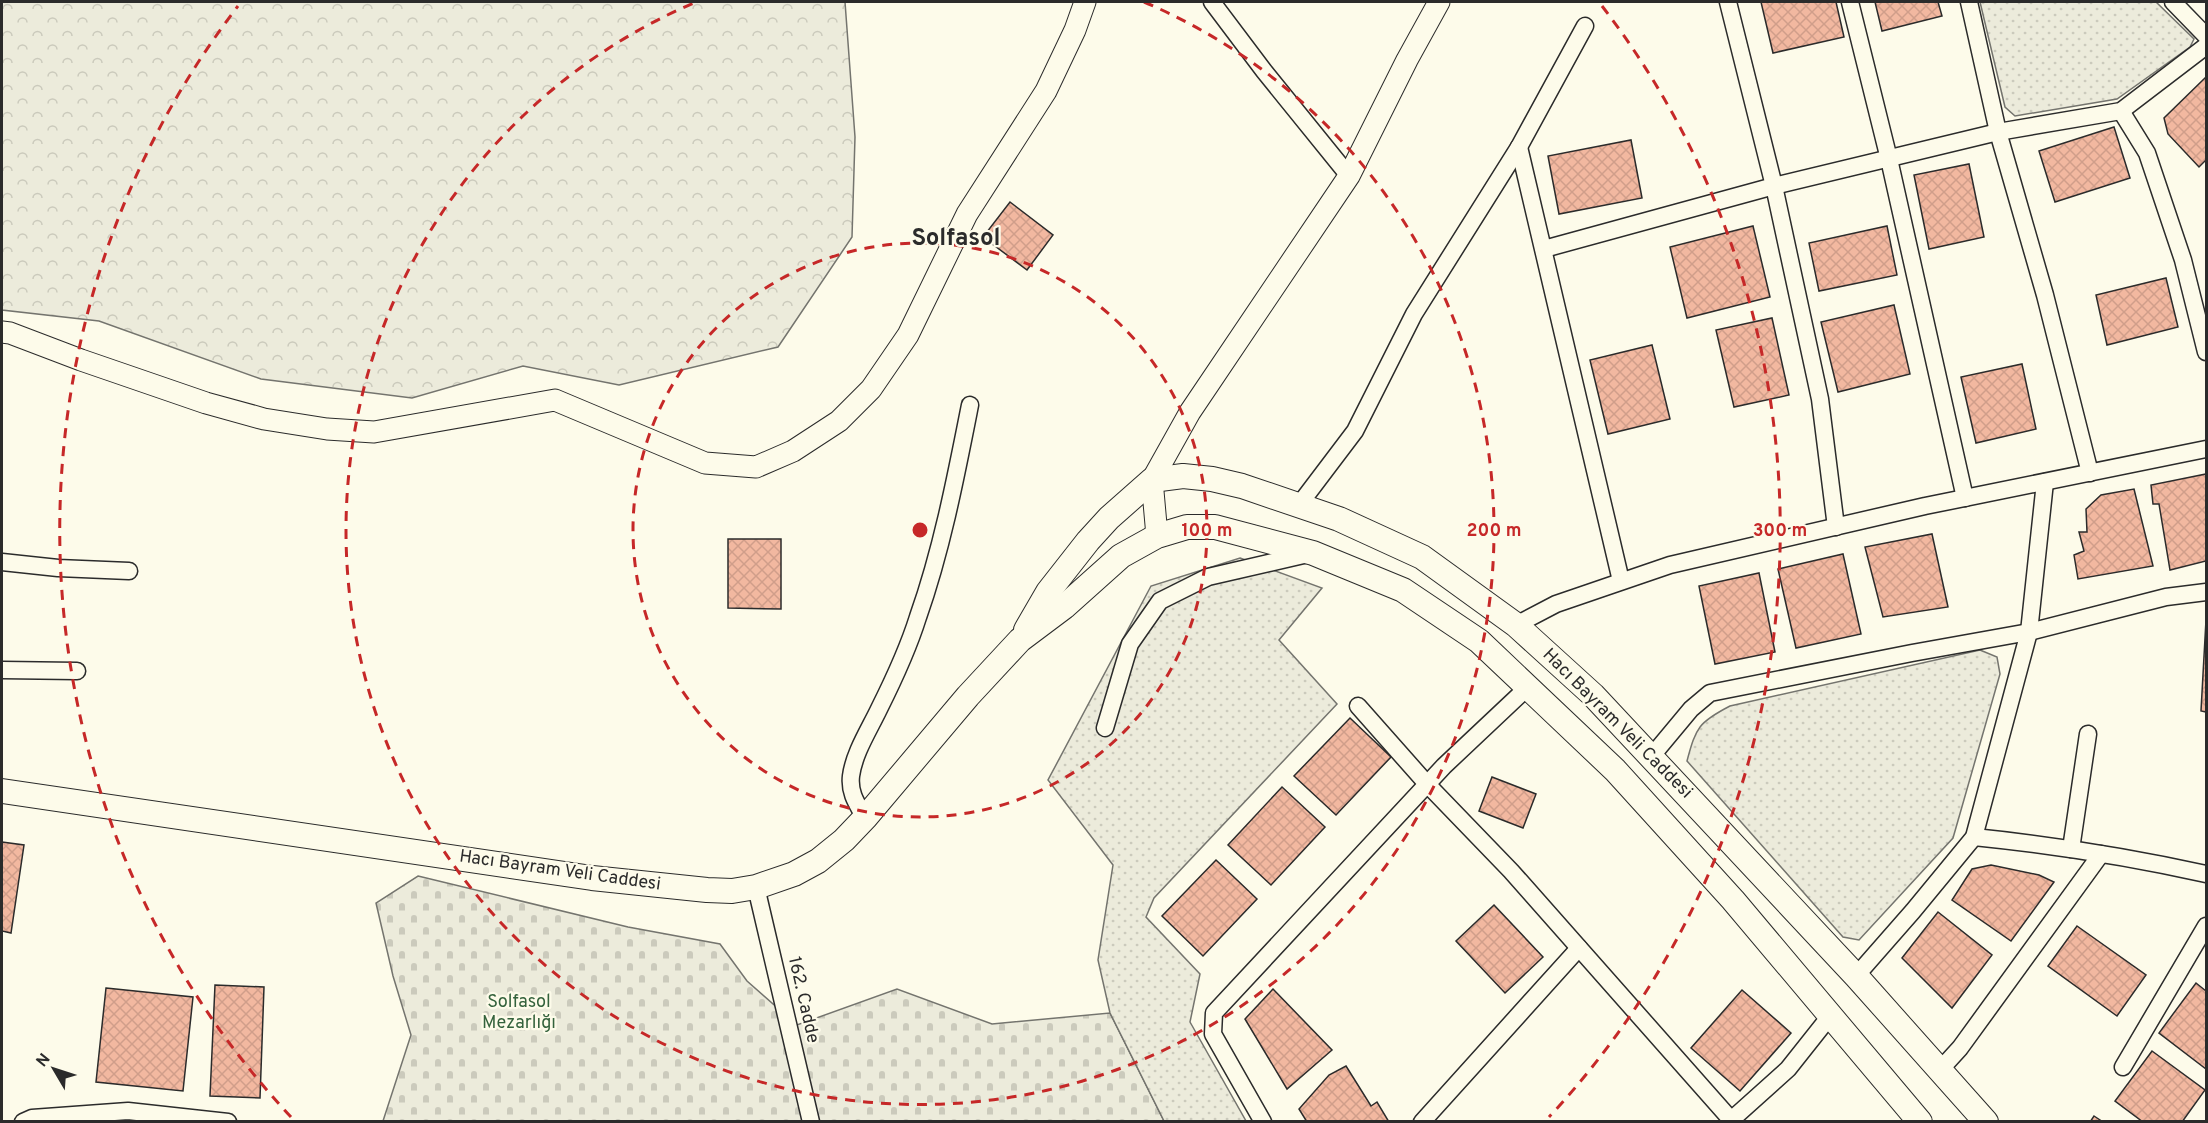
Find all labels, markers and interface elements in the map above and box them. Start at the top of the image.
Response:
district label: Solfasol [911,224,1001,254]
centre of rings [910,520,930,540]
text: 100 m [1181,520,1233,543]
text: 200 m [1466,520,1522,543]
text: 300 m [1753,520,1807,543]
street label: Hacı Bayram Veli Caddesi [1537,644,1697,804]
street label: Hacı Bayram Veli Caddesi [458,845,662,897]
street label: 162. Cadde [782,955,824,1045]
park label: Solfasol Mezarlığı [482,991,556,1035]
north arrow [24,1039,84,1099]
text: N [33,1050,55,1072]

